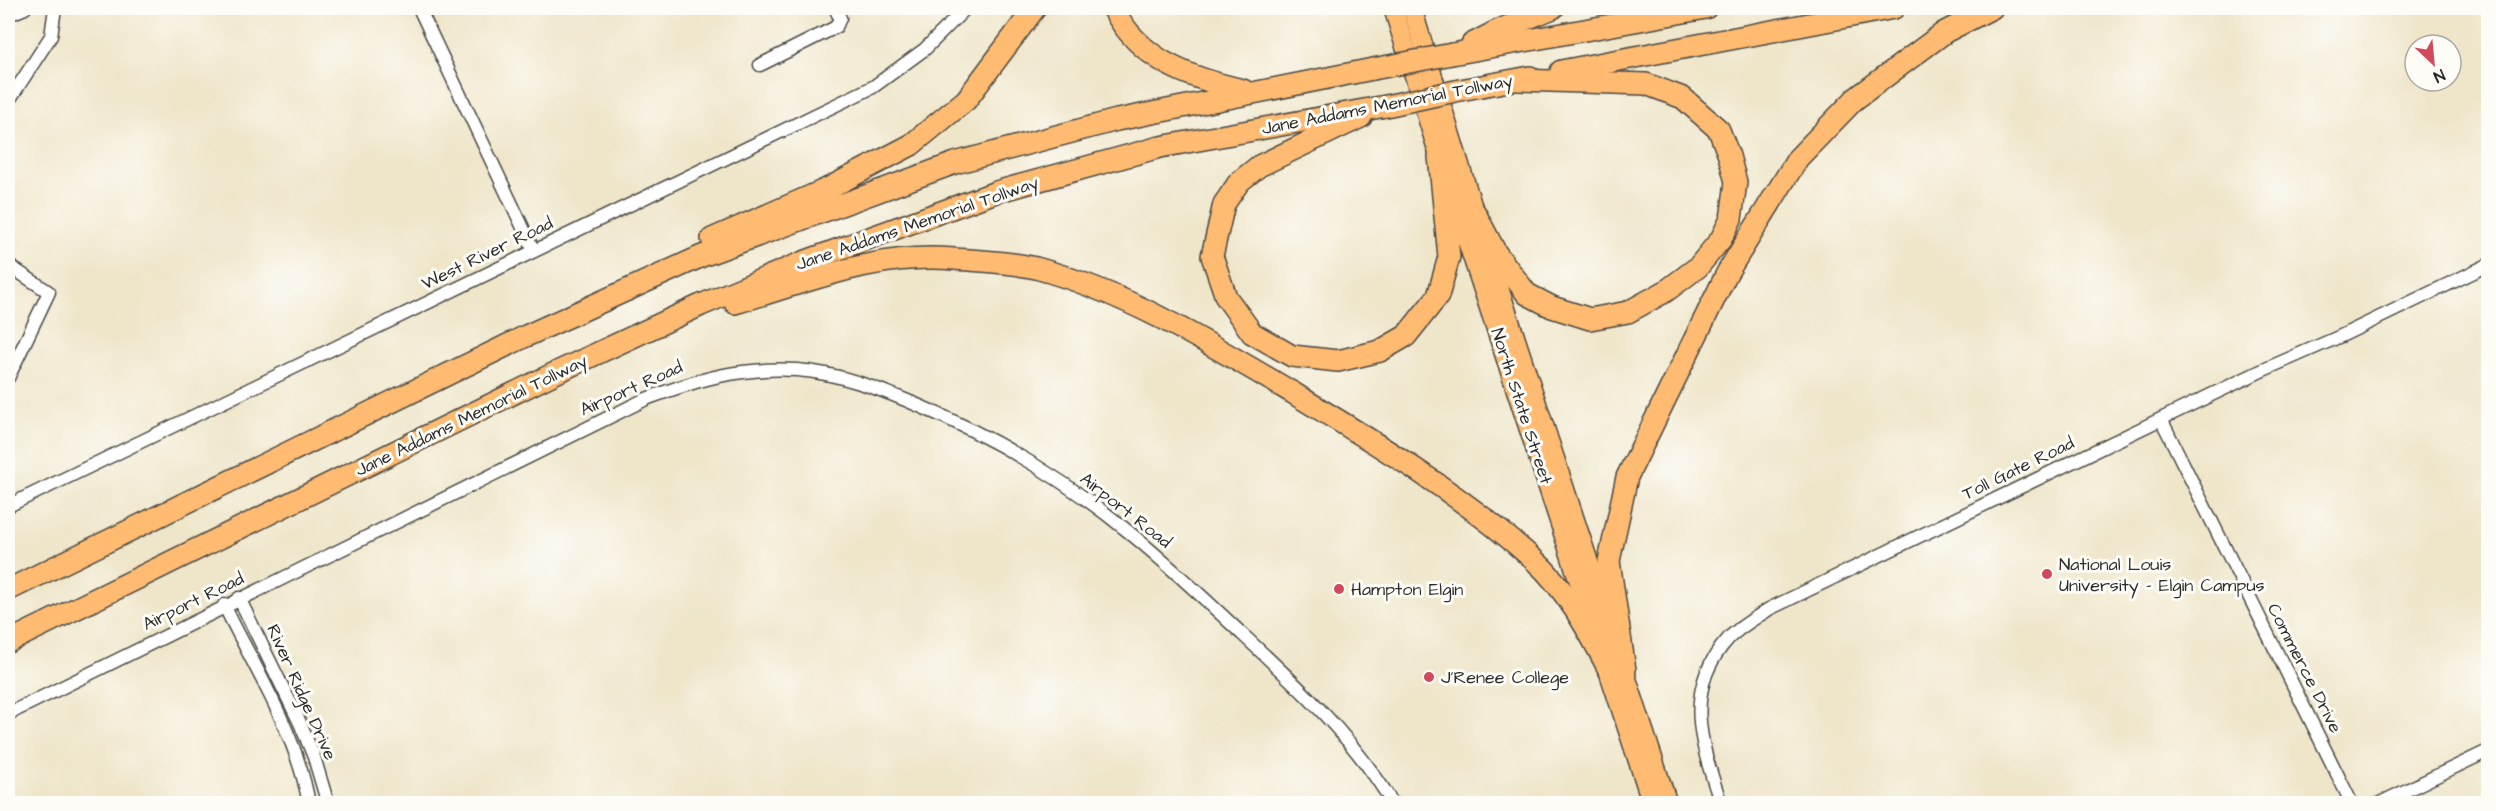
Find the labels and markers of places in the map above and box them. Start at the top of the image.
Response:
place label: National Louis University - Elgin Campus [2059,552,2265,599]
marker: National Louis University - Elgin Campus [2040,567,2054,581]
place label: Hampton Elgin [1351,577,1463,603]
marker: Hampton Elgin [1332,582,1346,596]
place label: J'Renee College [1441,665,1569,691]
marker: J'Renee College [1422,670,1436,684]

